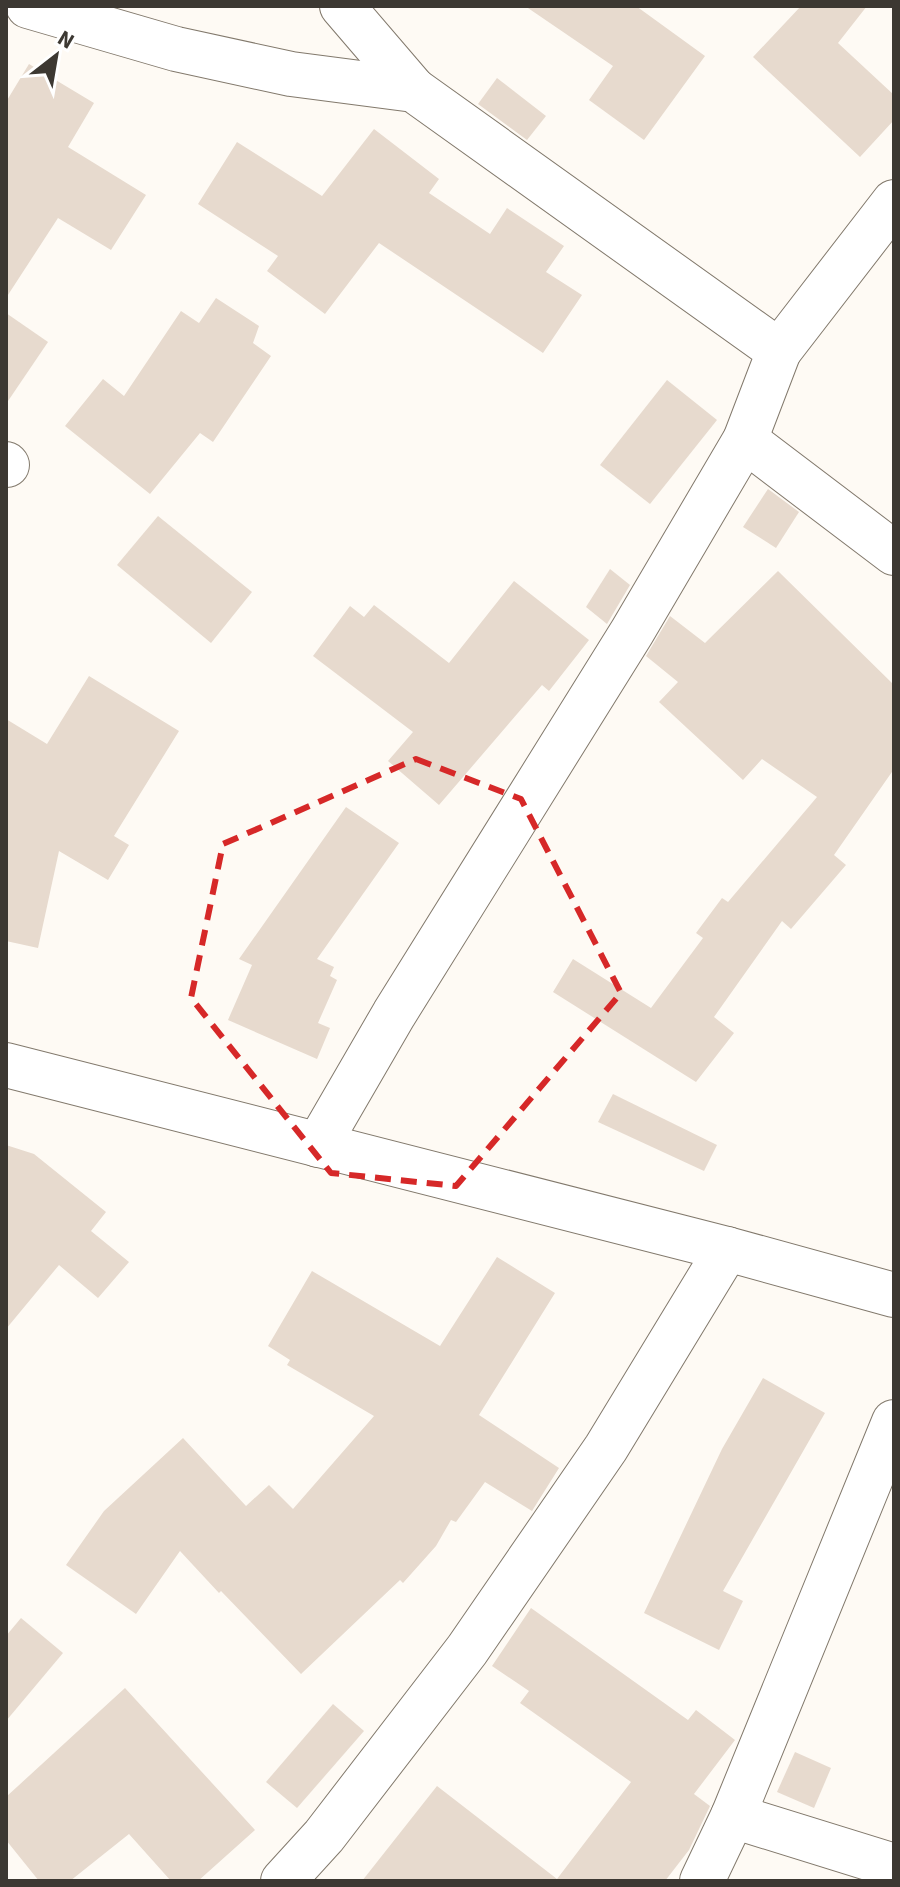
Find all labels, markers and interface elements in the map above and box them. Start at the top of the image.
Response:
north arrow [16,16,96,96]
text: N [51,22,80,57]

